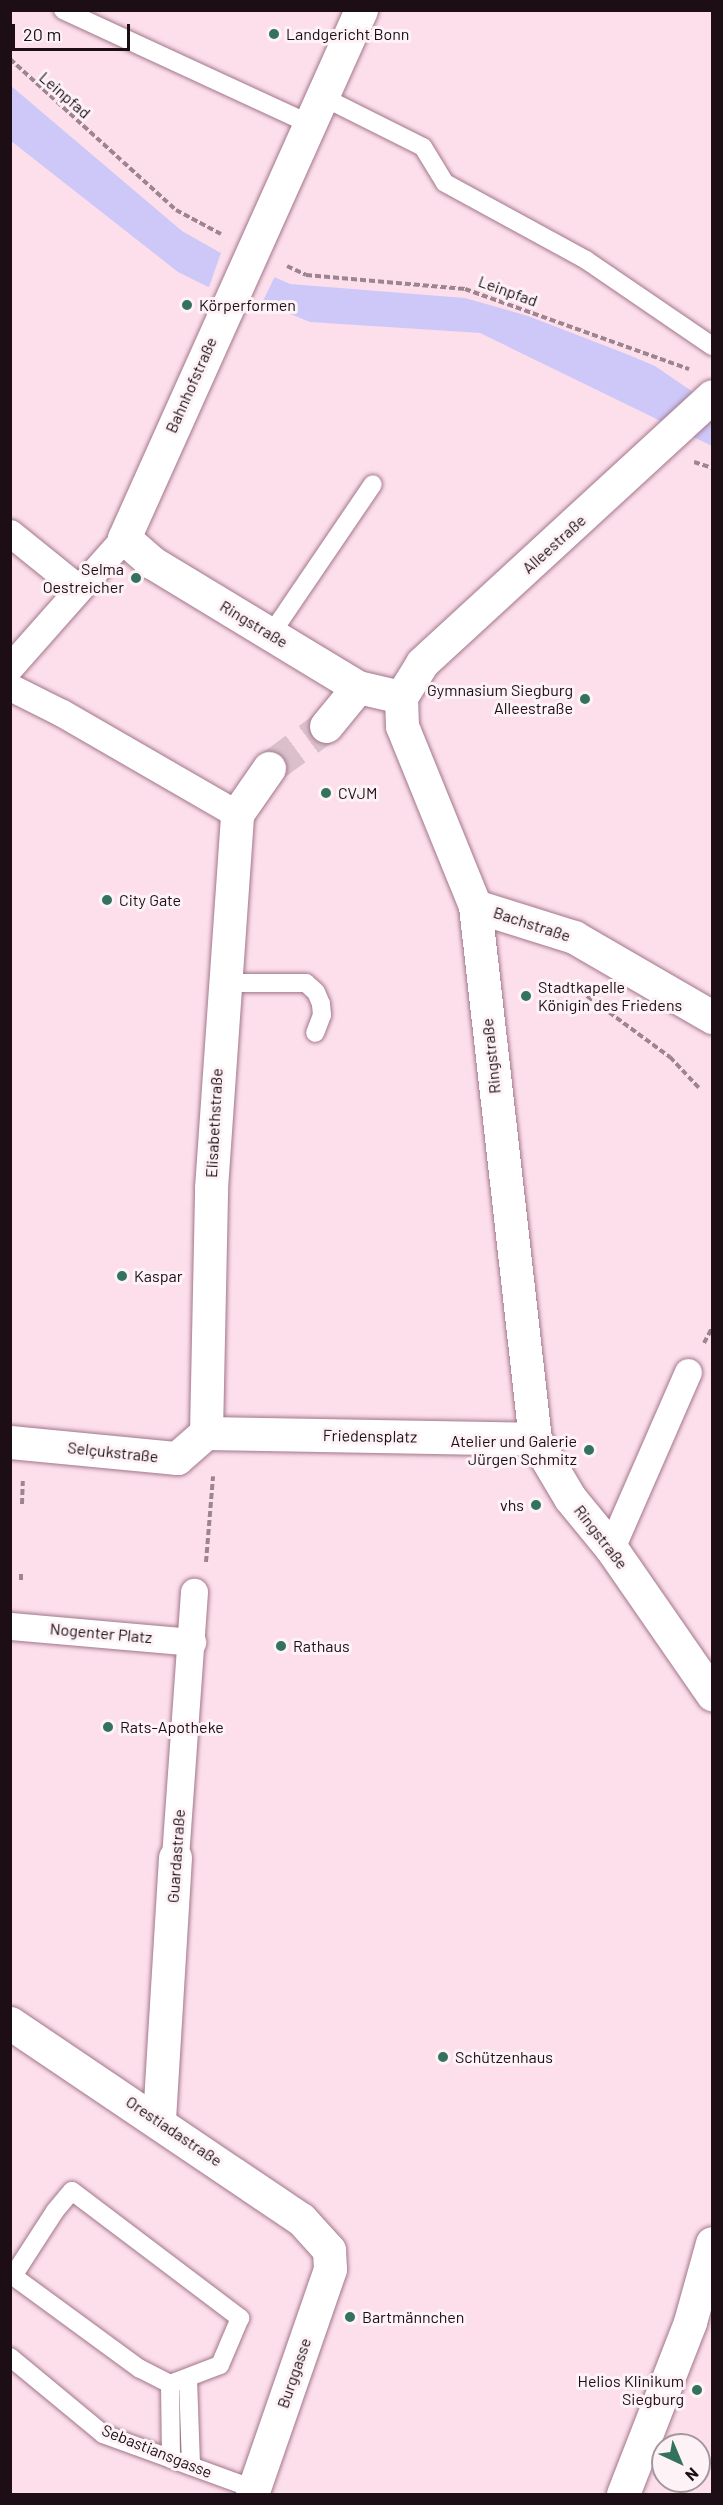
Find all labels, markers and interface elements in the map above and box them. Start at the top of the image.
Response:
scale bar [15,12,134,50]
text: 20 m [23,23,61,45]
place label: Landgericht Bonn [286,24,409,44]
marker: Landgericht Bonn [267,27,281,41]
street label: Leinpfad [36,68,94,122]
street label: Leinpfad [476,271,540,311]
place label: Körperformen [199,295,296,315]
marker: Körperformen [180,298,194,312]
street label: Bahnhofstraße [161,334,221,436]
street label: Alleestraße [518,510,590,578]
place label: Selma Oestreicher [43,559,124,597]
marker: Selma Oestreicher [129,571,143,585]
street label: Ringstraße [217,596,291,652]
place label: Gymnasium Siegburg Alleestraße [427,680,573,718]
marker: Gymnasium Siegburg Alleestraße [578,692,592,706]
place label: CVJM [338,783,377,803]
marker: CVJM [319,786,333,800]
place label: City Gate [119,890,181,910]
marker: City Gate [100,893,114,907]
street label: Bachstraße [491,903,573,945]
place label: Stadtkapelle Königin des Friedens [538,977,682,1015]
marker: Stadtkapelle Königin des Friedens [519,989,533,1003]
street label: Ringstraße [477,1017,505,1095]
street label: Elisabethstraße [202,1068,226,1178]
place label: Kaspar [134,1266,182,1286]
marker: Kaspar [115,1269,129,1283]
street label: Friedensplatz [323,1426,417,1446]
place label: Atelier und Galerie Jürgen Schmitz [451,1431,577,1469]
street label: Selçukstraße [67,1438,159,1466]
marker: Atelier und Galerie Jürgen Schmitz [582,1443,596,1457]
place label: vhs [500,1495,524,1515]
marker: vhs [529,1498,543,1512]
street label: Ringstraße [570,1501,632,1573]
street label: Nogenter Platz [49,1619,153,1647]
place label: Rathaus [293,1636,350,1656]
marker: Rathaus [274,1639,288,1653]
place label: Rats-Apotheke [120,1717,224,1737]
marker: Rats-Apotheke [101,1720,115,1734]
street label: Guardastraße [163,1808,189,1904]
place label: Schützenhaus [455,2047,553,2067]
marker: Schützenhaus [436,2050,450,2064]
street label: Orestiadastraße [122,2092,226,2170]
place label: Bartmännchen [362,2307,464,2327]
marker: Bartmännchen [343,2310,357,2324]
street label: Burggasse [273,2335,315,2411]
place label: Helios Klinikum Siegburg [578,2371,684,2409]
marker: Helios Klinikum Siegburg [688,2381,706,2399]
street label: Sebastiansgasse [99,2420,215,2482]
north arrow [651,2433,711,2493]
text: N [682,2464,703,2485]

